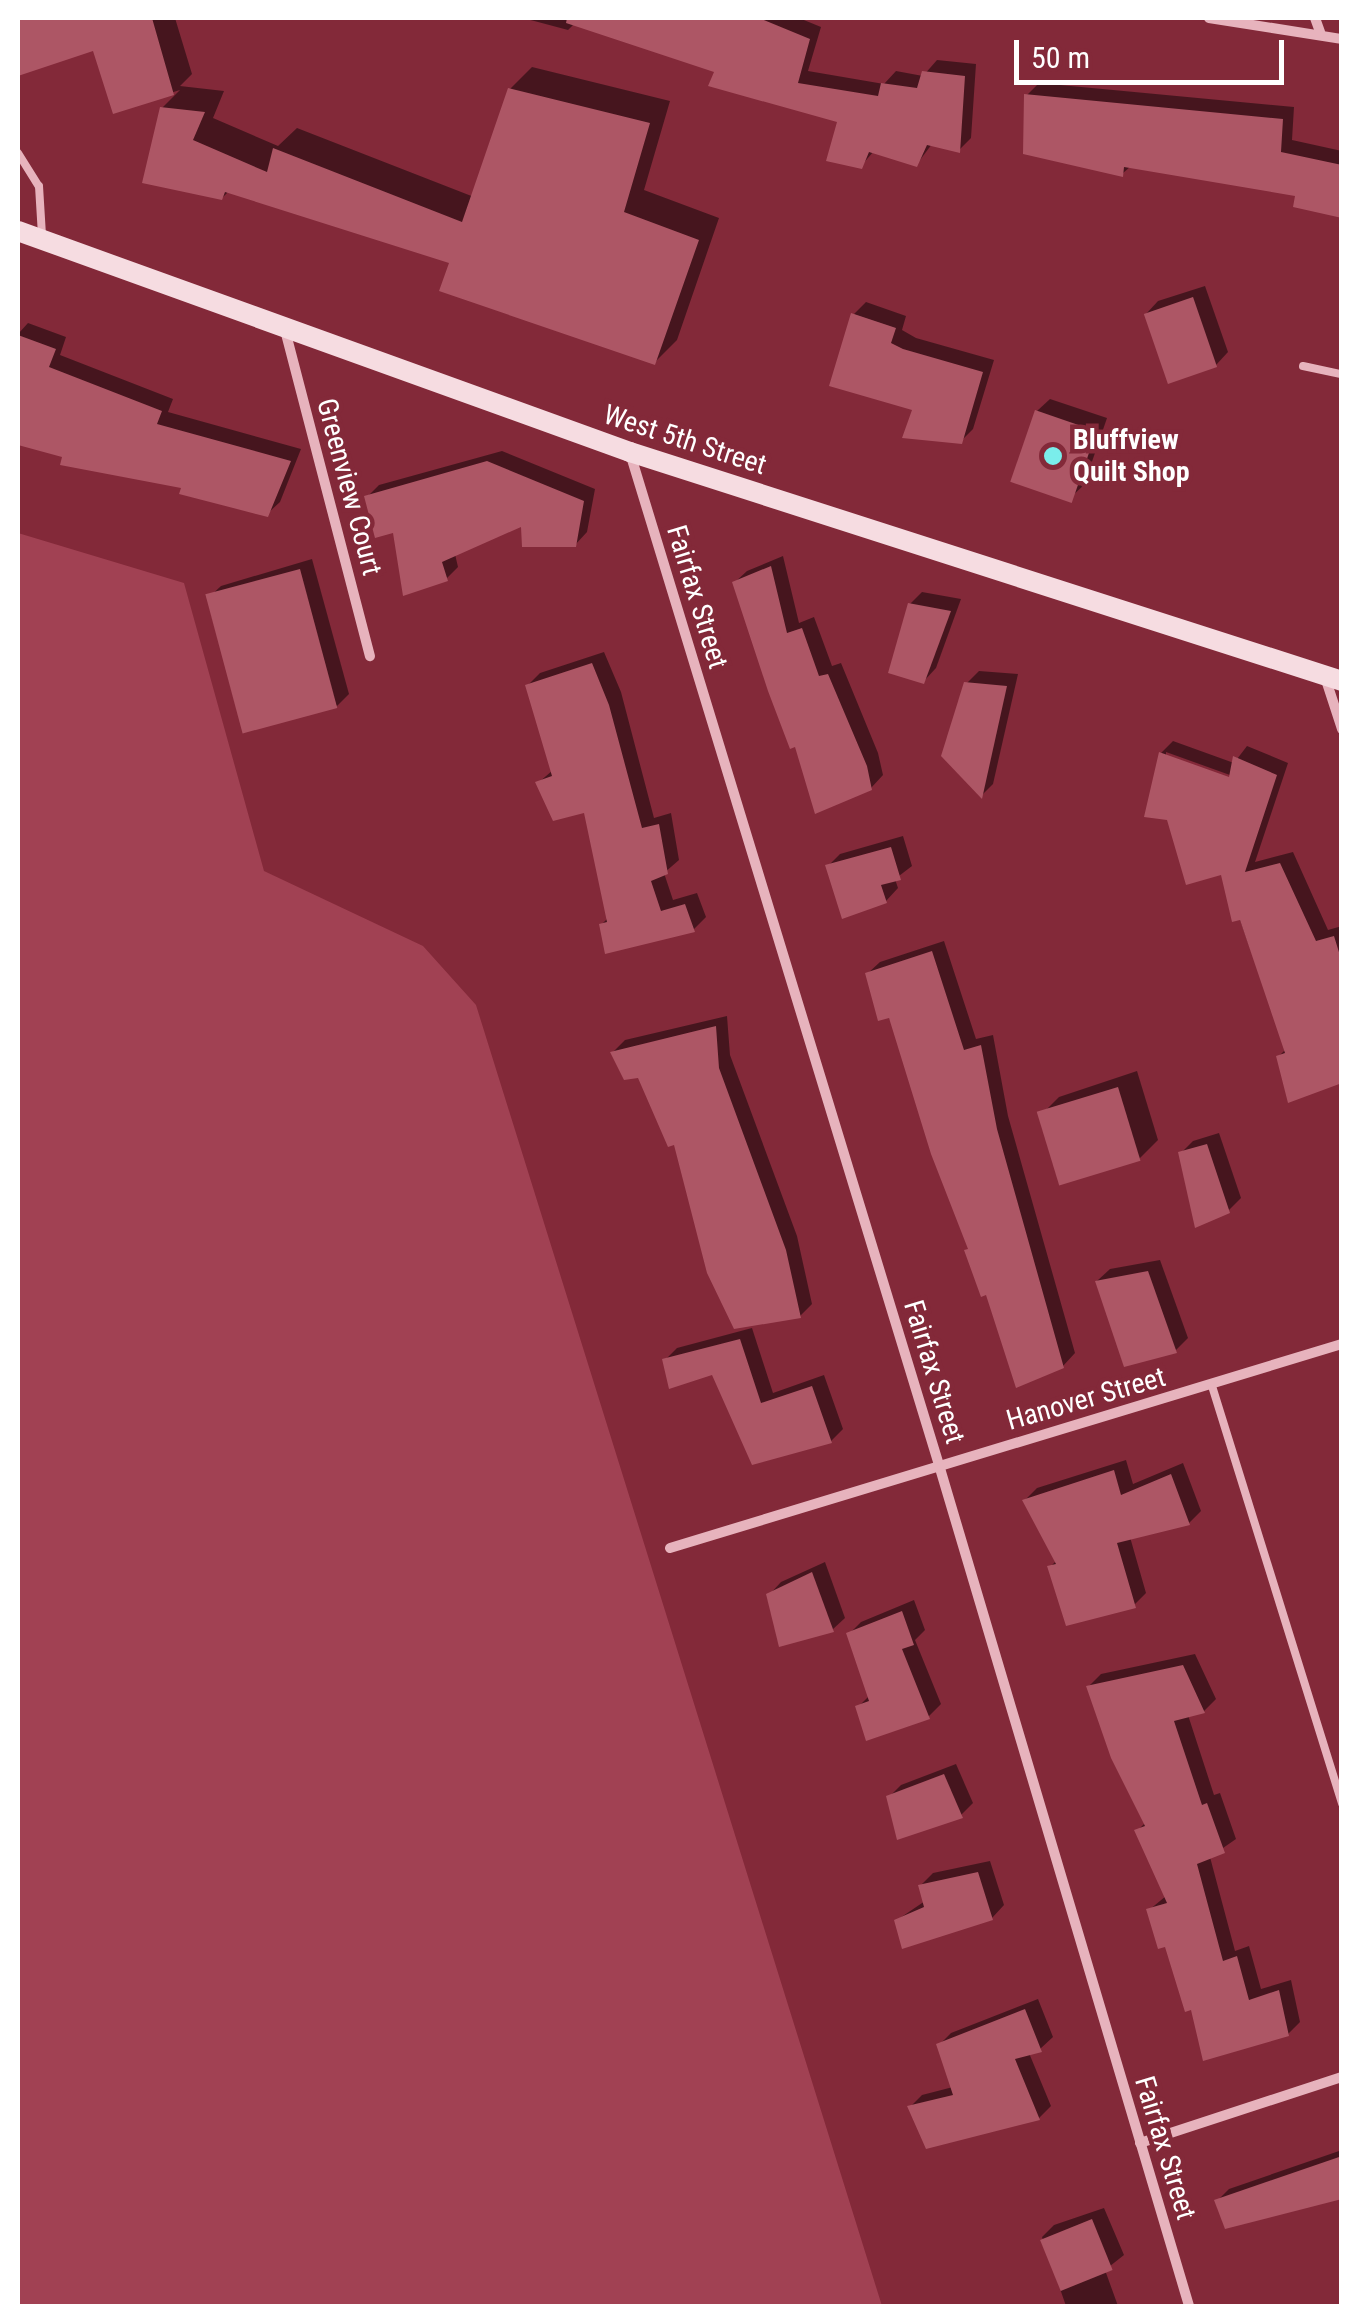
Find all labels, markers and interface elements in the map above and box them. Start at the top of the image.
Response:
scale bar [1019,20,1289,82]
text: 50 m [1031,40,1090,75]
street label: Greenview Court [309,395,389,579]
street label: West 5th Street [599,398,771,482]
place label: Bluffview Quilt Shop [1073,423,1189,489]
marker: Bluffview Quilt Shop [1042,445,1064,467]
street label: Fairfax Street [659,521,735,673]
street label: Fairfax Street [896,1296,972,1448]
street label: Hanover Street [1003,1360,1169,1438]
street label: Fairfax Street [1127,2072,1203,2224]

